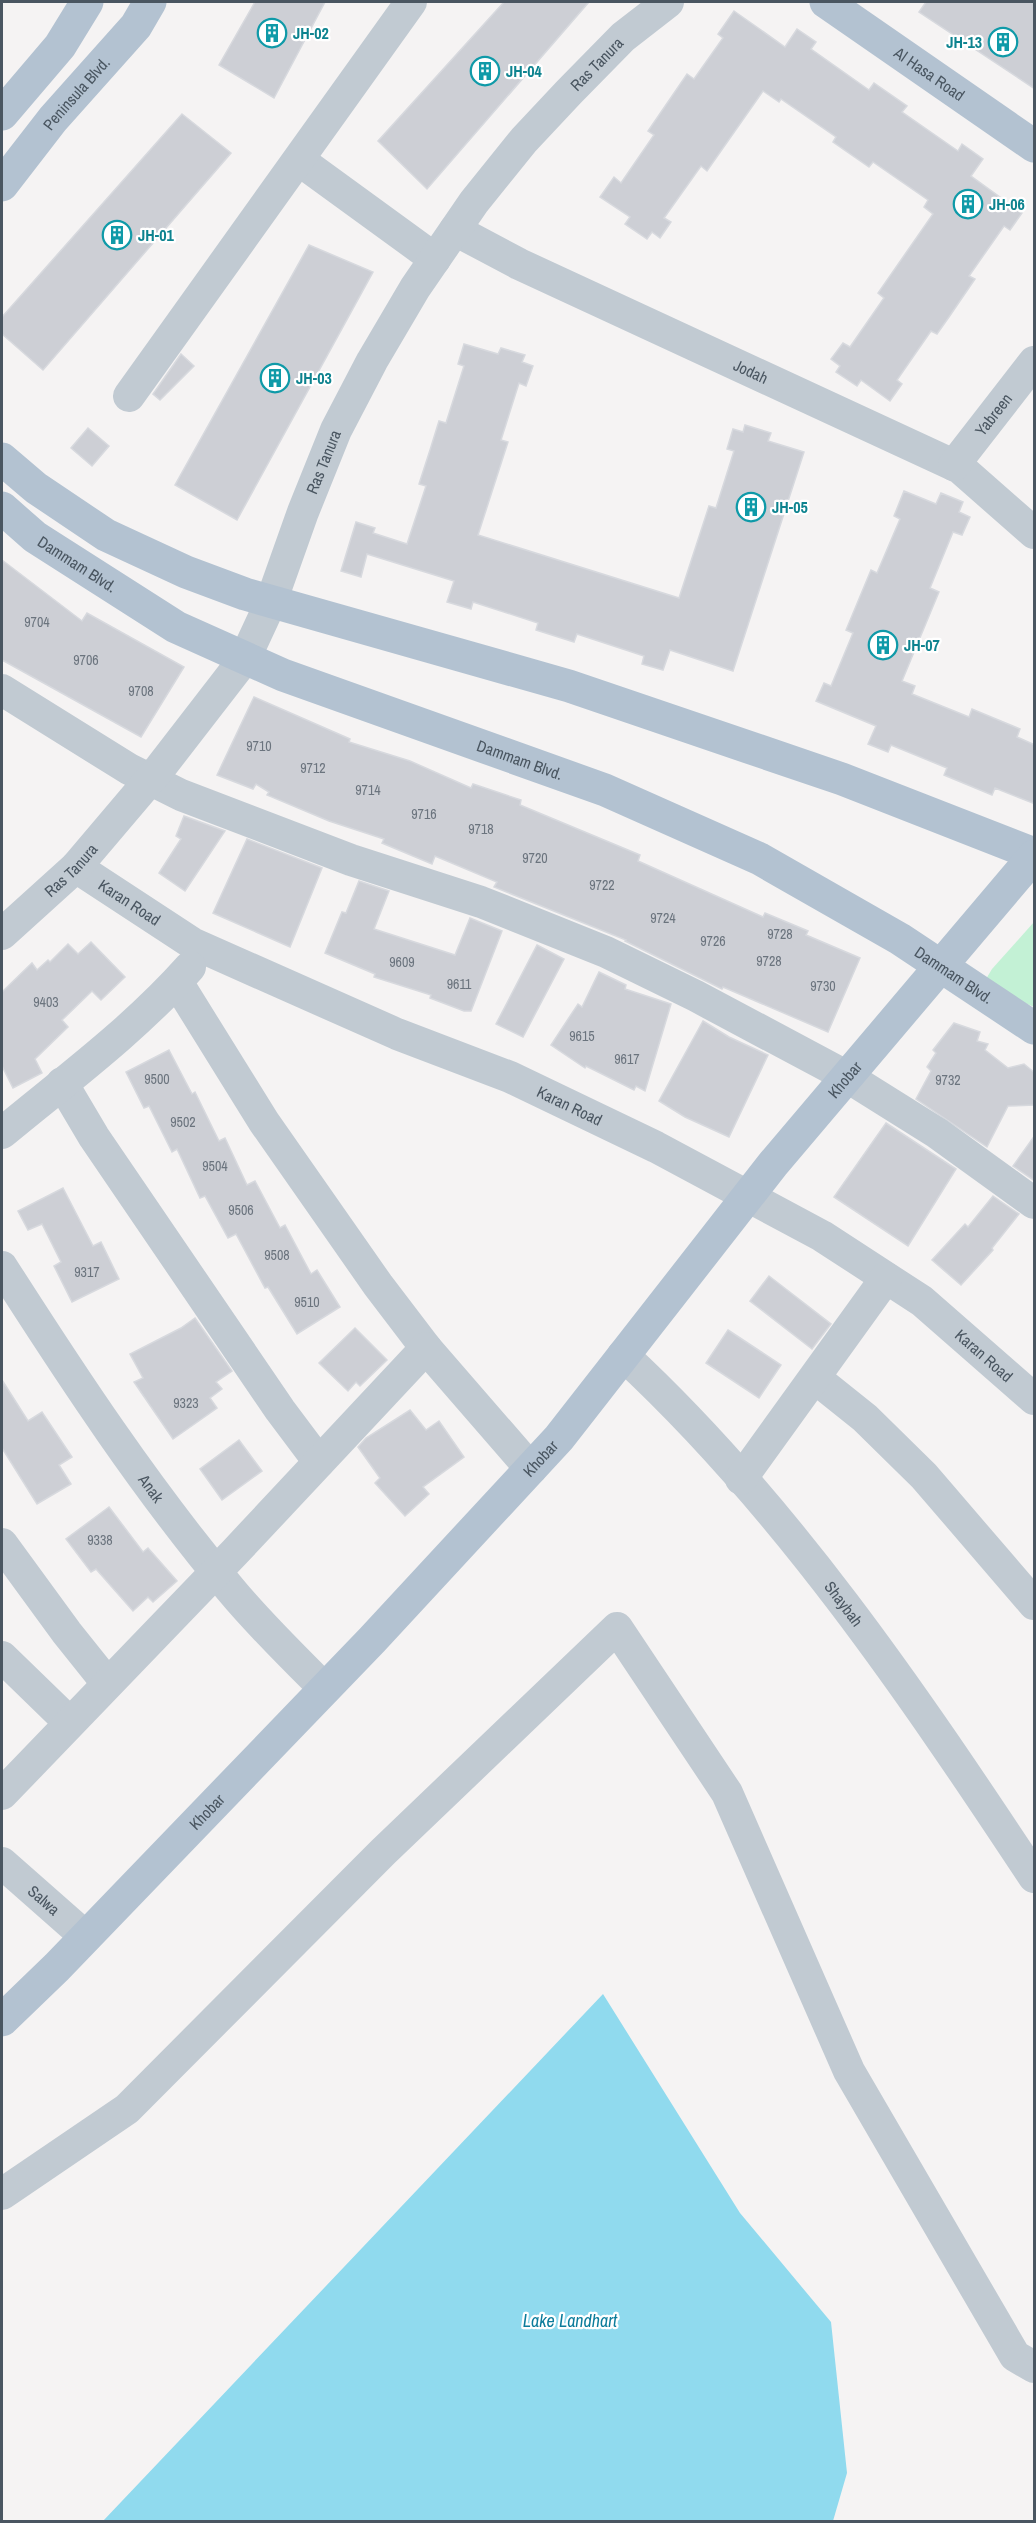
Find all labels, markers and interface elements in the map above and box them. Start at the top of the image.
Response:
building icon: JH-02 [256,17,288,49]
place label: JH-02 [293,22,329,44]
building icon: JH-13 [987,26,1019,58]
place label: JH-13 [946,31,982,53]
street label: Ras Tanura [565,32,628,96]
street label: Al Hasa Road [889,41,969,106]
street label: Peninsula Blvd. [38,52,115,134]
building icon: JH-04 [469,55,501,87]
place label: JH-04 [506,60,542,82]
building icon: JH-06 [952,188,984,220]
place label: JH-06 [989,193,1025,215]
building icon: JH-01 [101,219,133,251]
place label: JH-01 [138,224,174,246]
street label: Jodah [730,354,772,389]
building icon: JH-03 [259,362,291,394]
place label: JH-03 [296,367,332,389]
street label: Yabreen [970,388,1017,440]
street label: Ras Tanura [300,426,346,497]
building icon: JH-05 [735,491,767,523]
place label: JH-05 [772,496,808,518]
street label: Dammam Blvd. [33,531,121,597]
house number: 9704 [24,613,50,631]
building icon: JH-07 [867,629,899,661]
place label: JH-07 [904,634,940,656]
house number: 9706 [73,651,99,669]
house number: 9708 [128,682,154,700]
street label: Dammam Blvd. [474,734,566,785]
house number: 9710 [246,737,272,755]
house number: 9712 [300,759,326,777]
house number: 9714 [355,781,381,799]
house number: 9716 [411,805,437,823]
house number: 9718 [468,820,494,838]
street label: Ras Tanura [39,838,103,902]
house number: 9720 [522,849,548,867]
street label: Karan Road [94,874,165,930]
house number: 9722 [589,876,615,894]
house number: 9724 [650,909,676,927]
house number: 9728 [767,925,793,943]
house number: 9726 [700,932,726,950]
street label: Dammam Blvd. [910,941,997,1009]
house number: 9728 [756,952,782,970]
house number: 9609 [389,953,415,971]
house number: 9611 [447,975,472,993]
house number: 9730 [810,977,836,995]
house number: 9403 [33,993,59,1011]
house number: 9615 [569,1027,595,1045]
house number: 9617 [614,1050,640,1068]
street label: Khobar [822,1056,867,1103]
house number: 9500 [144,1070,170,1088]
house number: 9732 [935,1071,961,1089]
street label: Karan Road [533,1081,606,1131]
house number: 9502 [170,1113,196,1131]
house number: 9504 [202,1157,228,1175]
house number: 9506 [228,1201,254,1219]
house number: 9508 [264,1246,290,1264]
house number: 9317 [74,1263,100,1281]
house number: 9510 [294,1293,320,1311]
street label: Karan Road [951,1324,1018,1387]
house number: 9323 [173,1394,199,1412]
street label: Khobar [518,1435,563,1481]
street label: Anak [133,1469,169,1507]
house number: 9338 [87,1531,113,1549]
street label: Shaybah [819,1576,868,1631]
street label: Khobar [184,1788,230,1835]
street label: Salwa [23,1880,65,1921]
water label: Lake Landhart [523,2308,618,2333]

